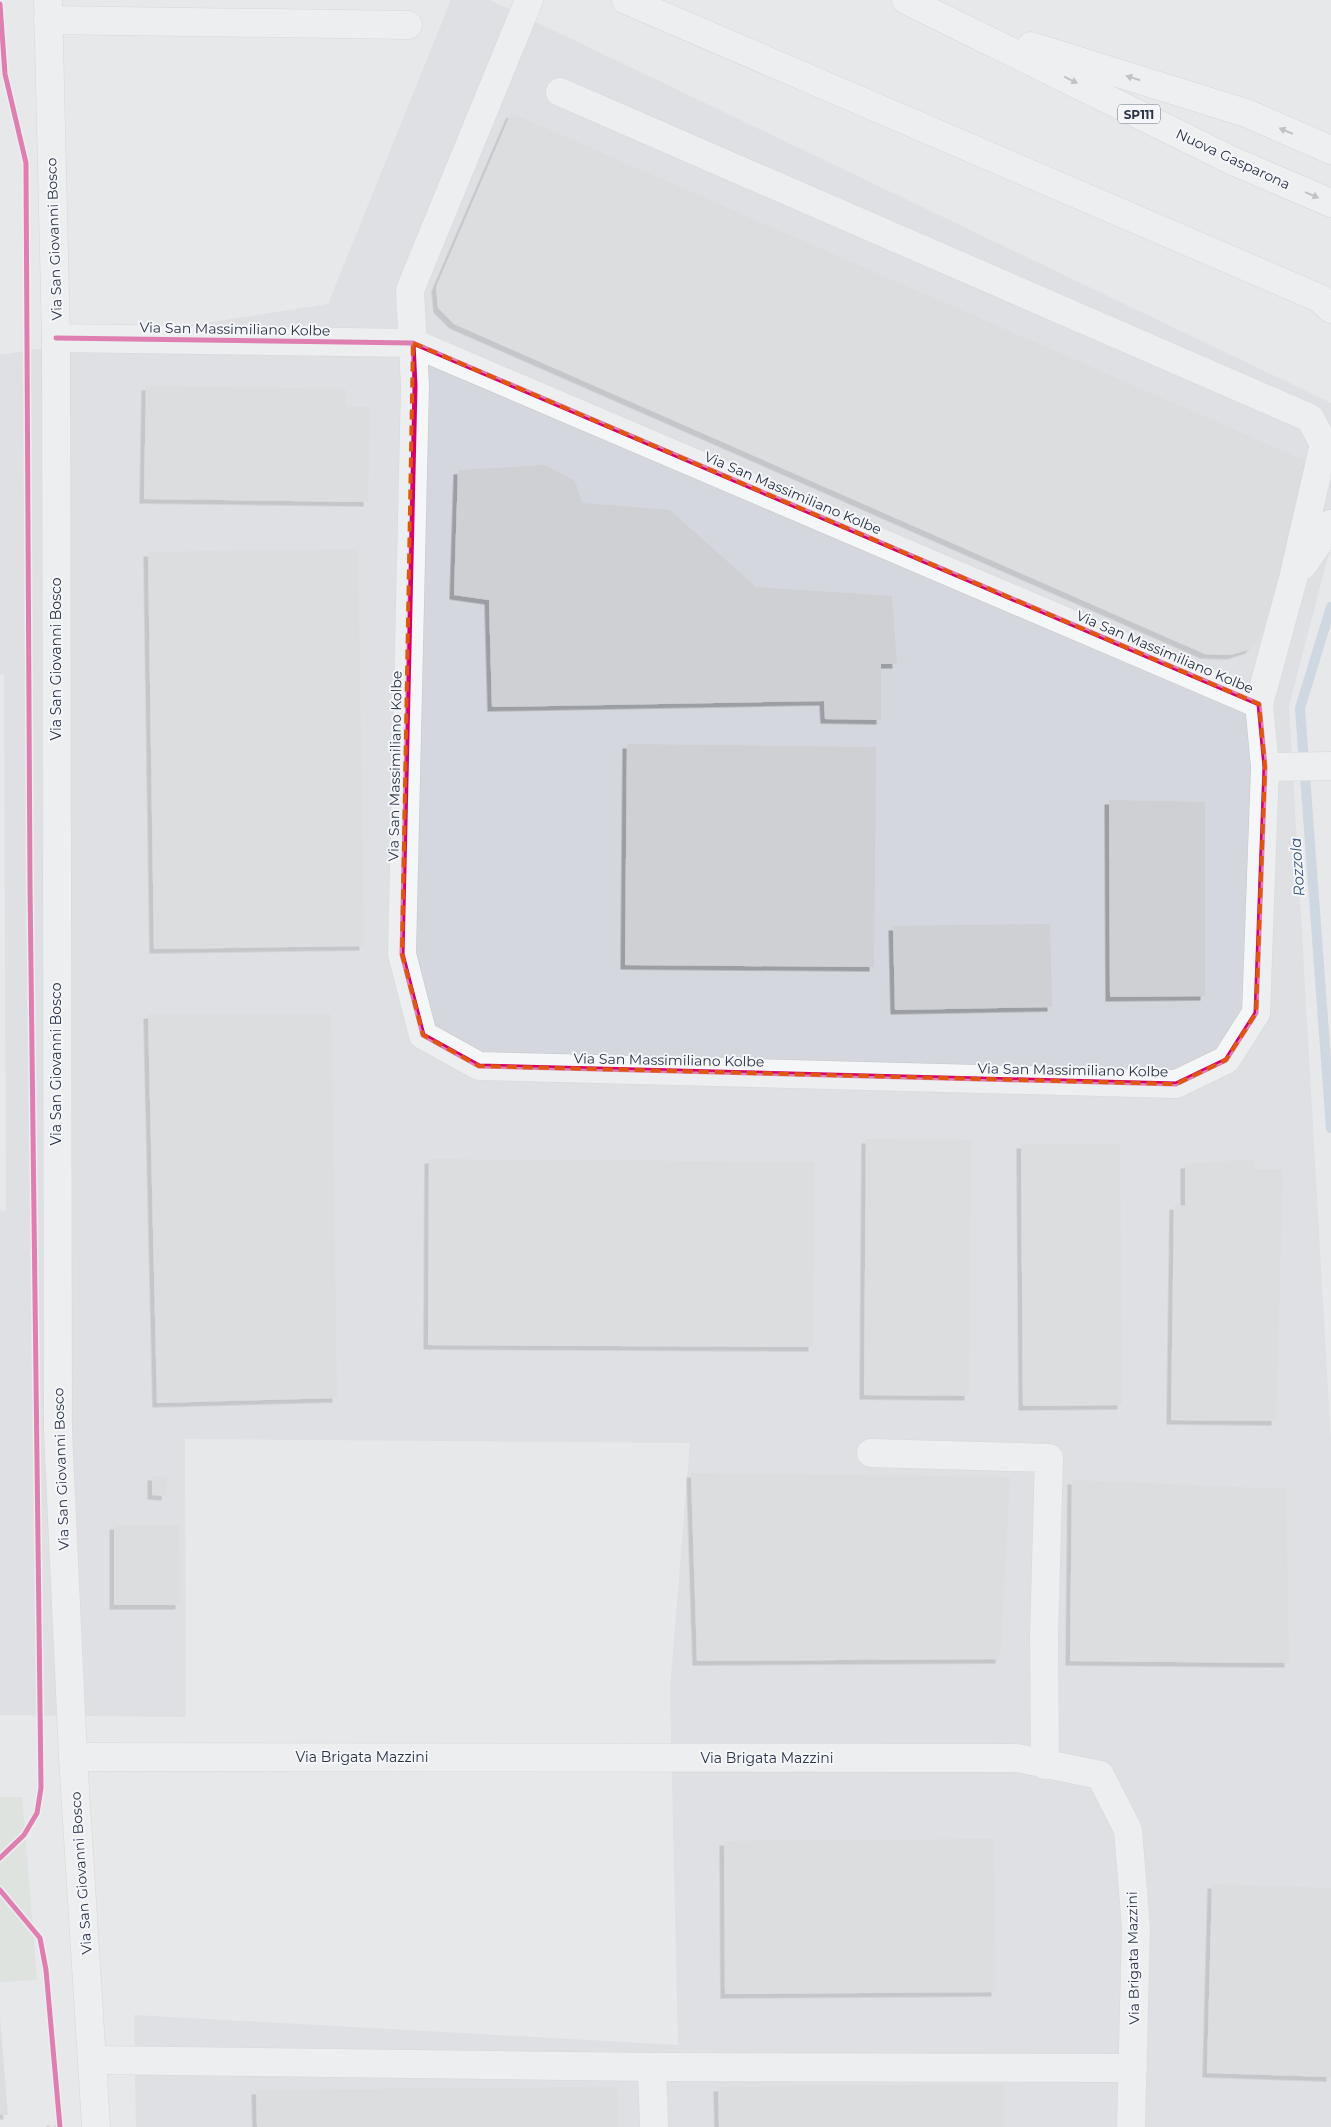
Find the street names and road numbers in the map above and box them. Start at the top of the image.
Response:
road number: SP111 [1118,105,1160,124]
street label: Nuova Gasparona [1173,125,1293,193]
street label: Via San Giovanni Bosco [42,157,66,321]
street label: Via San Massimiliano Kolbe [139,318,331,340]
street label: Via San Massimiliano Kolbe [702,447,884,539]
street label: Via San Giovanni Bosco [47,577,65,741]
street label: Via San Massimiliano Kolbe [1074,606,1256,698]
street label: Via San Massimiliano Kolbe [384,670,406,862]
street label: Via San Giovanni Bosco [47,982,65,1146]
street label: Via San Massimiliano Kolbe [573,1049,765,1071]
street label: Via San Massimiliano Kolbe [977,1059,1169,1081]
street label: Via San Giovanni Bosco [49,1387,73,1551]
street label: Via Brigata Mazzini [295,1748,429,1766]
street label: Via Brigata Mazzini [700,1749,834,1767]
street label: Via San Giovanni Bosco [66,1791,96,1955]
street label: Via Brigata Mazzini [1123,1891,1143,2025]

